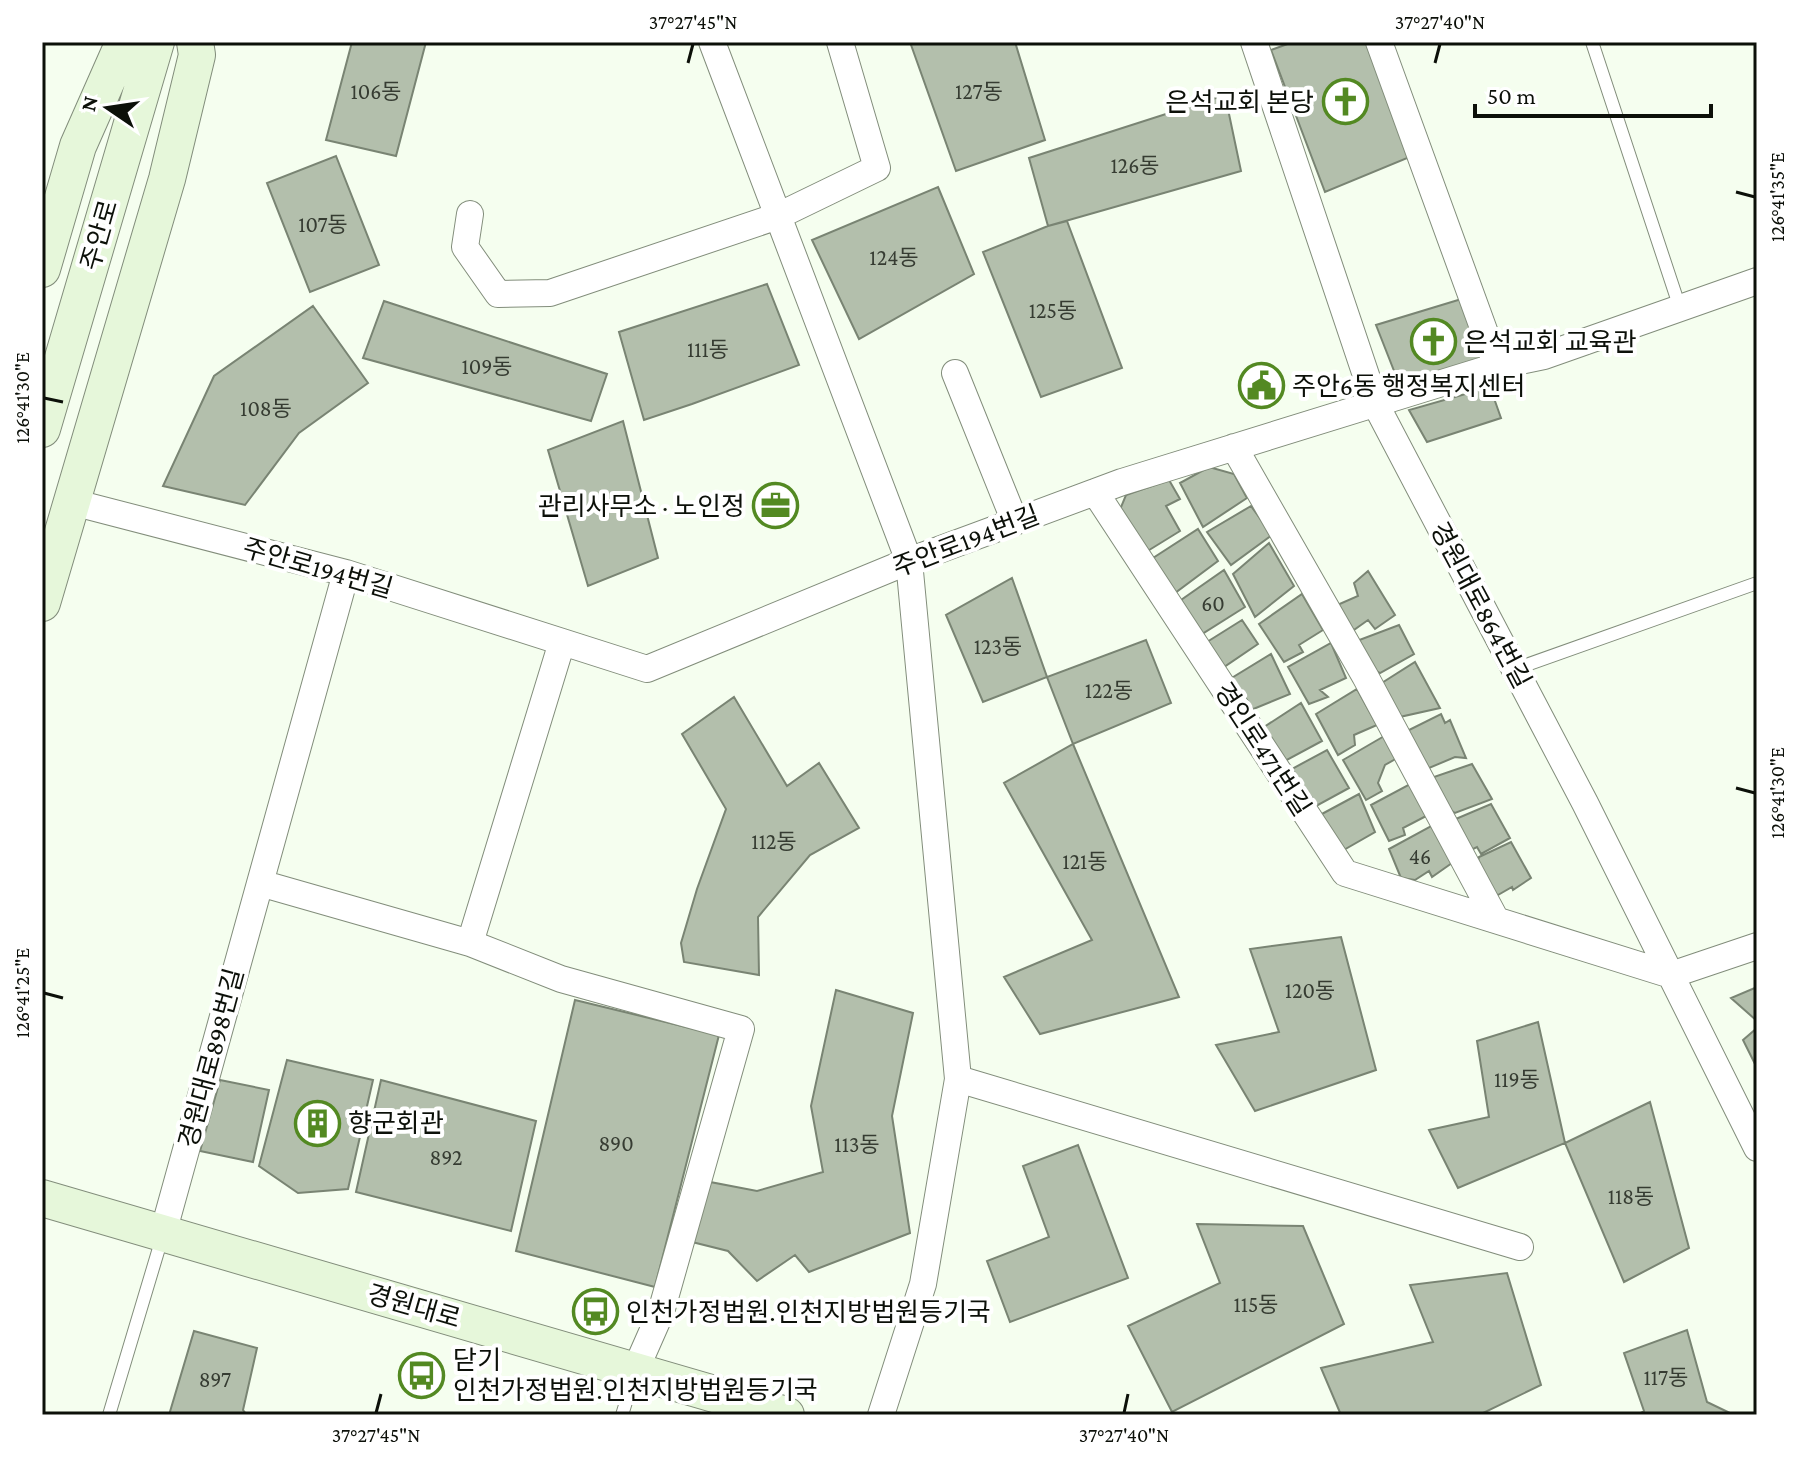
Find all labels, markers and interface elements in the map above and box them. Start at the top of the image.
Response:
text: 37°27'45"N [649,11,737,33]
text: 37°27'40"N [1395,11,1485,33]
north arrow [68,68,148,148]
scale bar [1475,68,1711,118]
church icon: 은석교회 본당 [1321,78,1369,126]
house number: 106동 [350,79,402,104]
house number: 127동 [955,79,1003,104]
text: 50 m [1487,82,1536,109]
place label: 은석교회 본당 [1166,88,1314,117]
text: N [75,93,103,114]
text: 126°41'35"E [1766,152,1788,242]
house number: 126동 [1110,153,1160,178]
street label: 주안로 [76,197,123,274]
house number: 107동 [298,212,348,237]
house number: 124동 [869,245,919,270]
house number: 125동 [1029,298,1077,323]
church icon: 은석교회 교육관 [1409,318,1457,366]
place label: 은석교회 교육관 [1464,328,1636,357]
house number: 111동 [687,337,729,362]
text: 126°41'30"E [11,352,33,444]
house number: 109동 [461,354,513,379]
public building icon: 주안6동 행정복지센터 [1237,362,1285,410]
place label: 주안6동 행정복지센터 [1292,372,1525,401]
house number: 108동 [240,396,292,421]
office icon: 관리사무소 · 노인정 [752,482,800,530]
place label: 관리사무소 · 노인정 [538,492,745,521]
street label: 주안로194번길 [889,500,1043,583]
street label: 경원대로864번길 [1425,517,1537,693]
street label: 주안로194번길 [240,533,396,604]
house number: 60 [1201,591,1225,616]
house number: 123동 [974,634,1022,659]
street label: 경인로471번길 [1209,677,1316,821]
house number: 122동 [1085,678,1133,703]
text: 126°41'30"E [1766,747,1788,839]
house number: 112동 [751,829,797,854]
house number: 46 [1409,844,1431,869]
house number: 121동 [1062,849,1108,874]
text: 126°41'25"E [11,948,33,1038]
street label: 경원대로898번길 [174,965,249,1151]
house number: 120동 [1285,978,1335,1003]
house number: 119동 [1494,1067,1540,1092]
building icon: 향군회관 [293,1099,341,1147]
place label: 향군회관 [348,1109,444,1138]
house number: 890 [598,1131,634,1156]
house number: 113동 [834,1132,880,1157]
house number: 892 [430,1145,462,1170]
house number: 118동 [1608,1184,1654,1209]
street label: 경원대로 [364,1279,464,1334]
bus stop icon: 인천가정법원.인천지방법원등기국 [571,1288,619,1336]
house number: 115동 [1233,1292,1279,1317]
place label: 인천가정법원.인천지방법원등기국 [626,1298,991,1327]
place label: 닫기 인천가정법원.인천지방법원등기국 [453,1346,818,1405]
bus stop icon: 닫기 인천가정법원.인천지방법원등기국 [398,1351,446,1399]
house number: 117동 [1644,1365,1689,1390]
house number: 897 [199,1367,231,1392]
text: 37°27'45"N [332,1424,420,1446]
text: 37°27'40"N [1079,1424,1169,1446]

